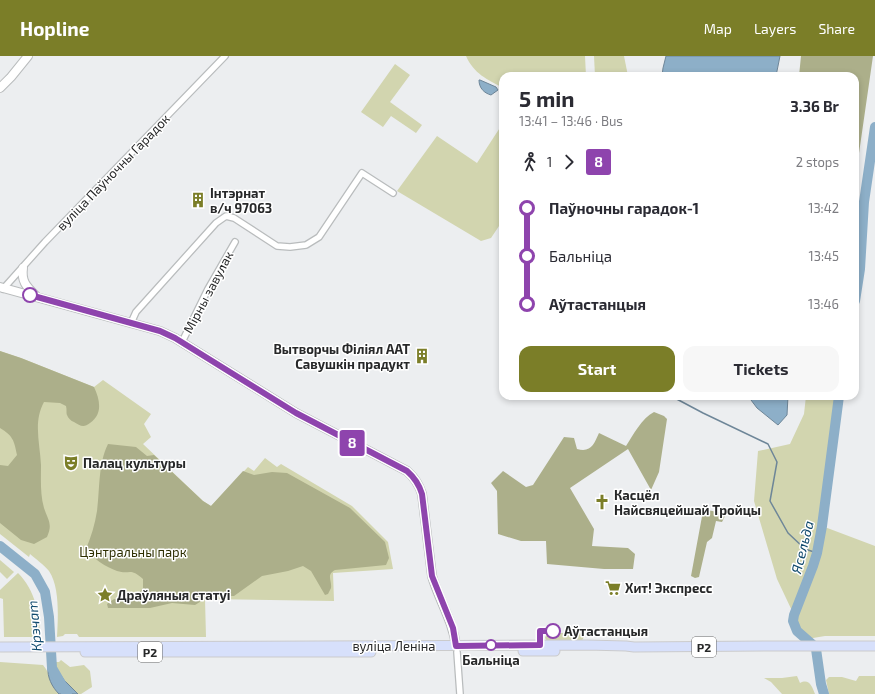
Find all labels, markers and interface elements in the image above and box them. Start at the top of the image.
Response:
text: Hopline [20,17,89,40]
text: Map [704,20,732,37]
text: Layers [754,20,796,37]
text: Share [818,20,855,37]
text: 5 min [519,85,575,111]
text: 3.36 Br [790,97,839,115]
street label: вуліца Паўночны Гарадок [53,110,173,234]
text: 13:41 – 13:46 · Bus [519,113,623,129]
icon: walk [519,151,541,173]
icon: forward [558,151,580,173]
text: 8 [594,153,603,170]
text: 1 [547,154,552,170]
text: 2 stops [796,154,839,170]
place label: Інтэрнат в/ч 97063 [210,185,272,216]
building icon: Інтэрнат в/ч 97063 [189,191,207,209]
text: Паўночны гарадок-1 [549,199,699,217]
text: 13:42 [808,200,839,216]
text: Бальніца [549,247,612,265]
street label: Мірны завулак [180,248,236,336]
text: 13:45 [809,248,839,264]
unlabelled marker [22,287,38,303]
text: Аўтастанцыя [549,295,646,313]
text: 13:46 [808,296,839,312]
place label: Вытворчы Філіял ААТ Савушкін прадукт [274,341,410,372]
button: Start [519,346,675,392]
button: Tickets [683,346,839,392]
building icon: Вытворчы Філіял ААТ Савушкін прадукт [413,347,431,365]
line badge: 8 [339,430,365,456]
text: 8 [348,434,356,451]
theatre icon: Палац культуры [62,454,80,472]
place label: Палац культуры [83,455,186,471]
place label: Касцёл Найсвяцейшай Тройцы [614,487,761,518]
church icon: Касцёл Найсвяцейшай Тройцы [593,493,611,511]
water label: Ясельда [787,519,817,575]
park label: Цэнтральны парк [79,544,187,560]
supermarket icon: Хит! Экспресс [604,579,622,597]
place label: Хит! Экспресс [625,580,713,596]
place icon: Драўляныя статуі [96,586,114,604]
place label: Драўляныя статуі [117,587,230,603]
water label: Крэчат [23,600,45,652]
marker: Аўтастанцыя [545,623,561,639]
place label: Аўтастанцыя [564,623,648,639]
road number: Р2 [692,637,716,657]
street label: вуліца Леніна [352,638,436,654]
marker: Бальніца [485,639,497,651]
road number: Р2 [138,642,162,662]
place label: Бальніца [462,652,520,668]

